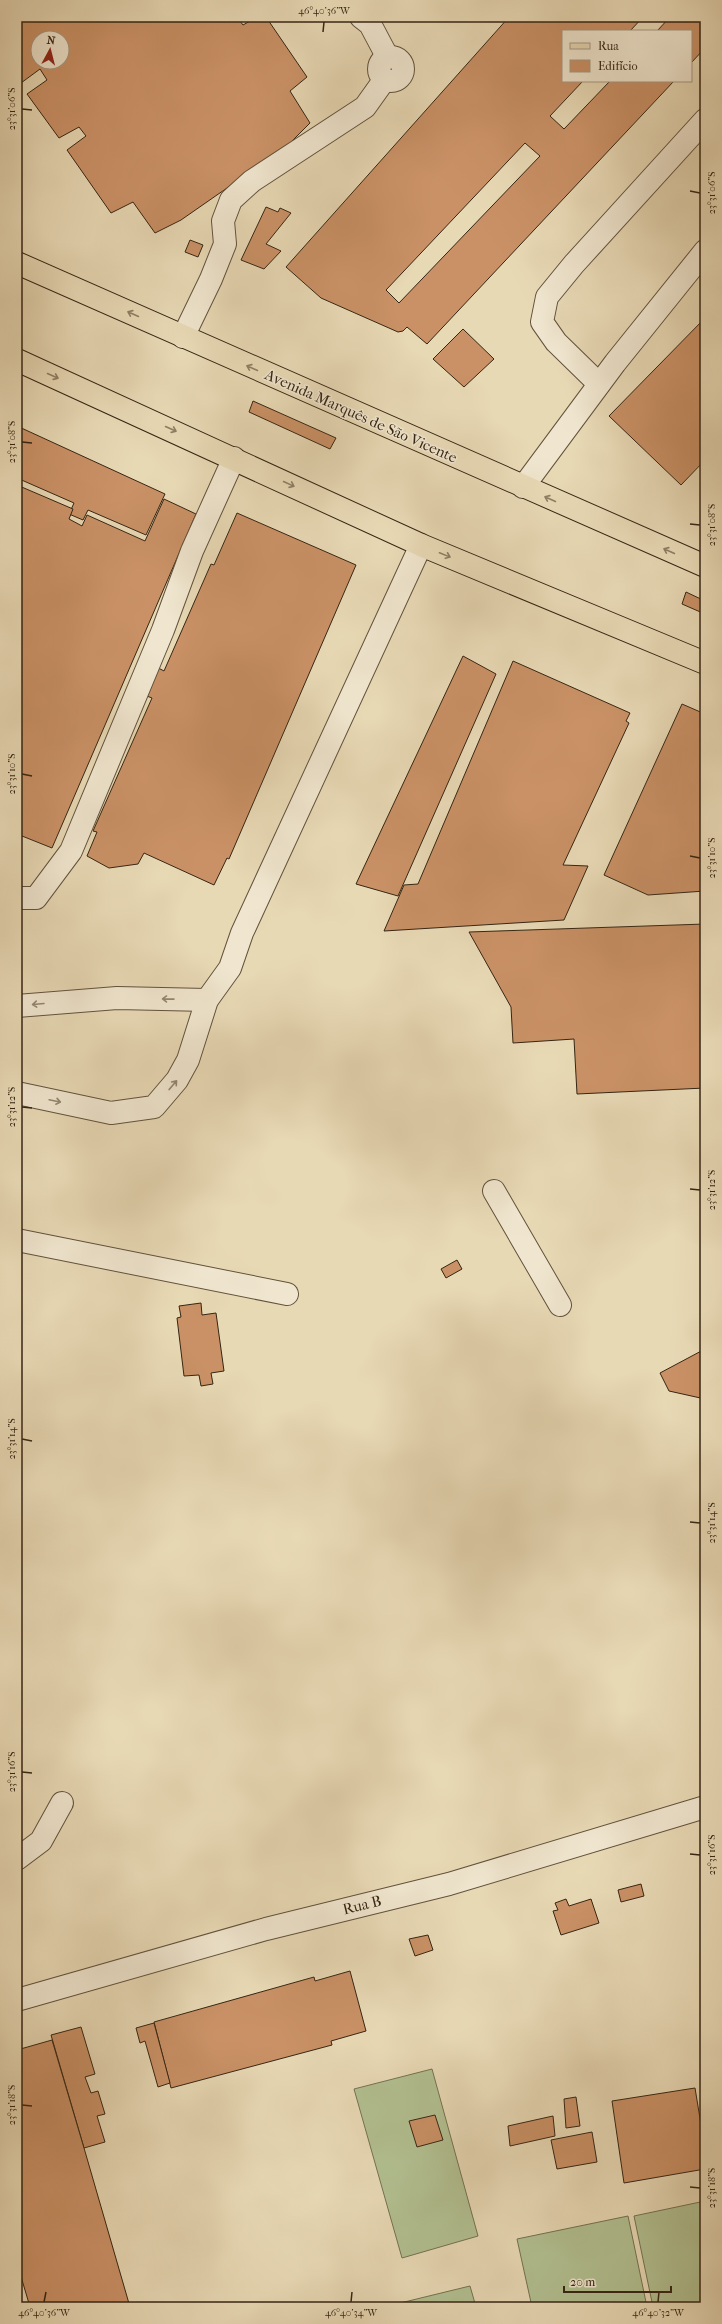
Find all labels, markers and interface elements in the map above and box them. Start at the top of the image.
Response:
text: 46°40'36"W [298,5,351,17]
north arrow [30,30,70,70]
legend [562,30,692,82]
text: N [46,34,57,48]
text: Rua [598,39,619,53]
text: Edifício [598,59,638,73]
text: 23°31'06"S [6,88,18,130]
text: 23°31'06"S [706,172,718,214]
one-way arrow [128,310,140,317]
one-way arrow [246,364,258,371]
street label: Avenida Marquês de São Vicente [261,365,460,467]
one-way arrow [46,373,58,380]
text: 23°31'08"S [6,421,18,463]
one-way arrow [165,426,177,433]
one-way arrow [283,481,295,488]
one-way arrow [545,494,557,502]
text: 23°31'08"S [706,504,718,546]
one-way arrow [664,547,676,554]
one-way arrow [439,552,451,560]
text: 23°31'10"S [6,754,18,794]
text: 23°31'10"S [706,838,718,878]
one-way arrow [162,995,175,1003]
one-way arrow [32,1000,45,1007]
one-way arrow [169,1079,178,1090]
text: 23°31'12"S [6,1087,18,1127]
one-way arrow [48,1098,61,1106]
text: 23°31'12"S [706,1170,718,1210]
text: 23°31'14"S [6,1418,18,1460]
text: 23°31'14"S [706,1502,718,1544]
text: 23°31'16"S [6,1752,18,1792]
text: 23°31'16"S [706,1835,718,1875]
street label: Rua B [341,1892,383,1918]
text: 23°31'18"S [6,2085,18,2125]
text: 23°31'18"S [706,2168,718,2208]
scale bar [564,2268,671,2294]
text: 20 m [570,2275,595,2289]
text: 46°40'36"W [18,2307,71,2319]
text: 46°40'34"W [325,2307,378,2319]
text: 46°40'32"W [632,2307,685,2319]

